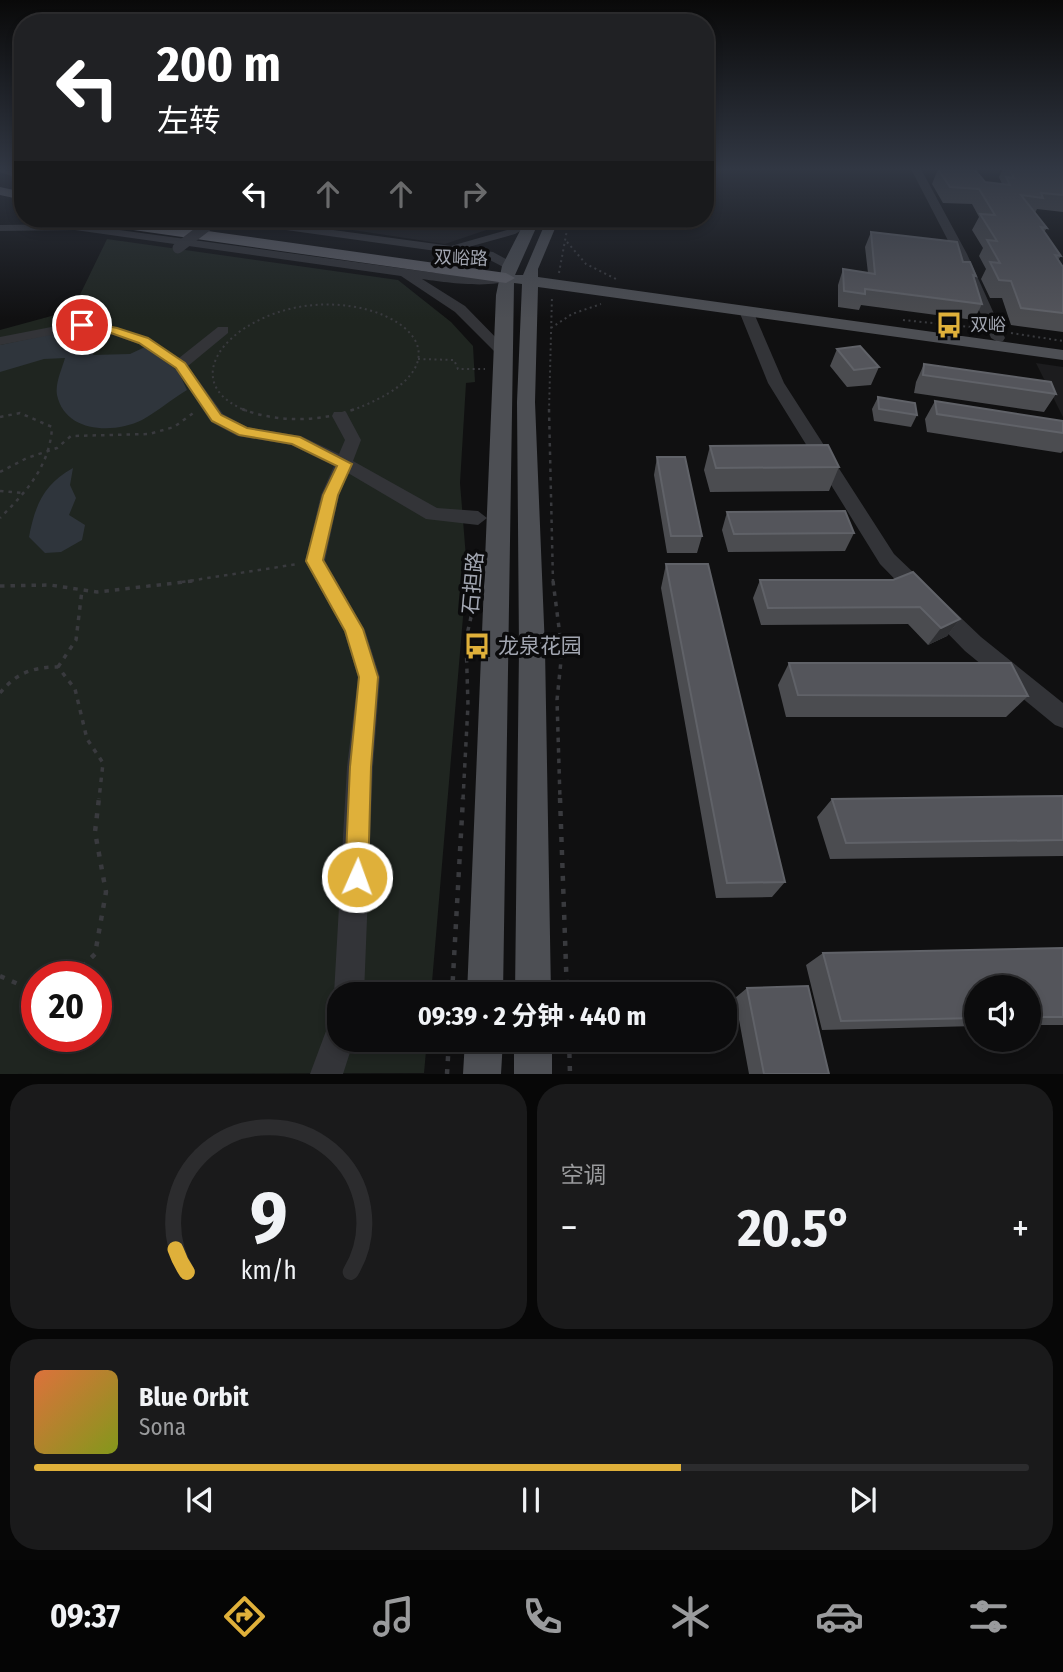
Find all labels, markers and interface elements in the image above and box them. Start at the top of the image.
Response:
text: 200 m [157,35,281,94]
icon: left [42,42,133,133]
text: 左转 [157,102,221,140]
icon: left [236,175,274,213]
icon: ahead [309,175,347,213]
icon: ahead [382,175,420,213]
icon: right [455,175,493,213]
street label: 双峪路 [434,246,488,270]
pin [52,295,112,355]
icon: arrive [63,306,101,344]
bus stop icon: 双峪 [934,310,964,340]
place label: 双峪 [970,314,1006,336]
street label: 石担路 [457,550,489,616]
bus stop icon: 龙泉花园 [462,631,492,661]
place label: 龙泉花园 [498,633,582,659]
position arrow [320,840,394,914]
speed limit sign: 20 [21,961,112,1052]
map controls [964,975,1041,1052]
button: sound [964,975,1041,1052]
text: 09:39 · 2 分钟 · 440 m [418,1001,646,1032]
text: 空调 [561,1161,607,1189]
text: 9 [249,1175,287,1262]
text: 20.5° [738,1197,852,1260]
text: − [561,1205,578,1251]
text: + [1012,1205,1029,1251]
text: km/h [240,1256,296,1286]
text: Blue Orbit [139,1382,249,1413]
text: Sona [139,1413,186,1441]
icon: previous [181,1481,219,1519]
icon: pause [512,1481,550,1519]
icon: next [844,1481,882,1519]
icon: directions [220,1592,269,1641]
icon: music [369,1592,418,1641]
icon: phone [518,1592,567,1641]
icon: climate [666,1592,715,1641]
icon: car [815,1592,864,1641]
icon: filters [964,1592,1013,1641]
text: 09:37 [50,1597,120,1635]

